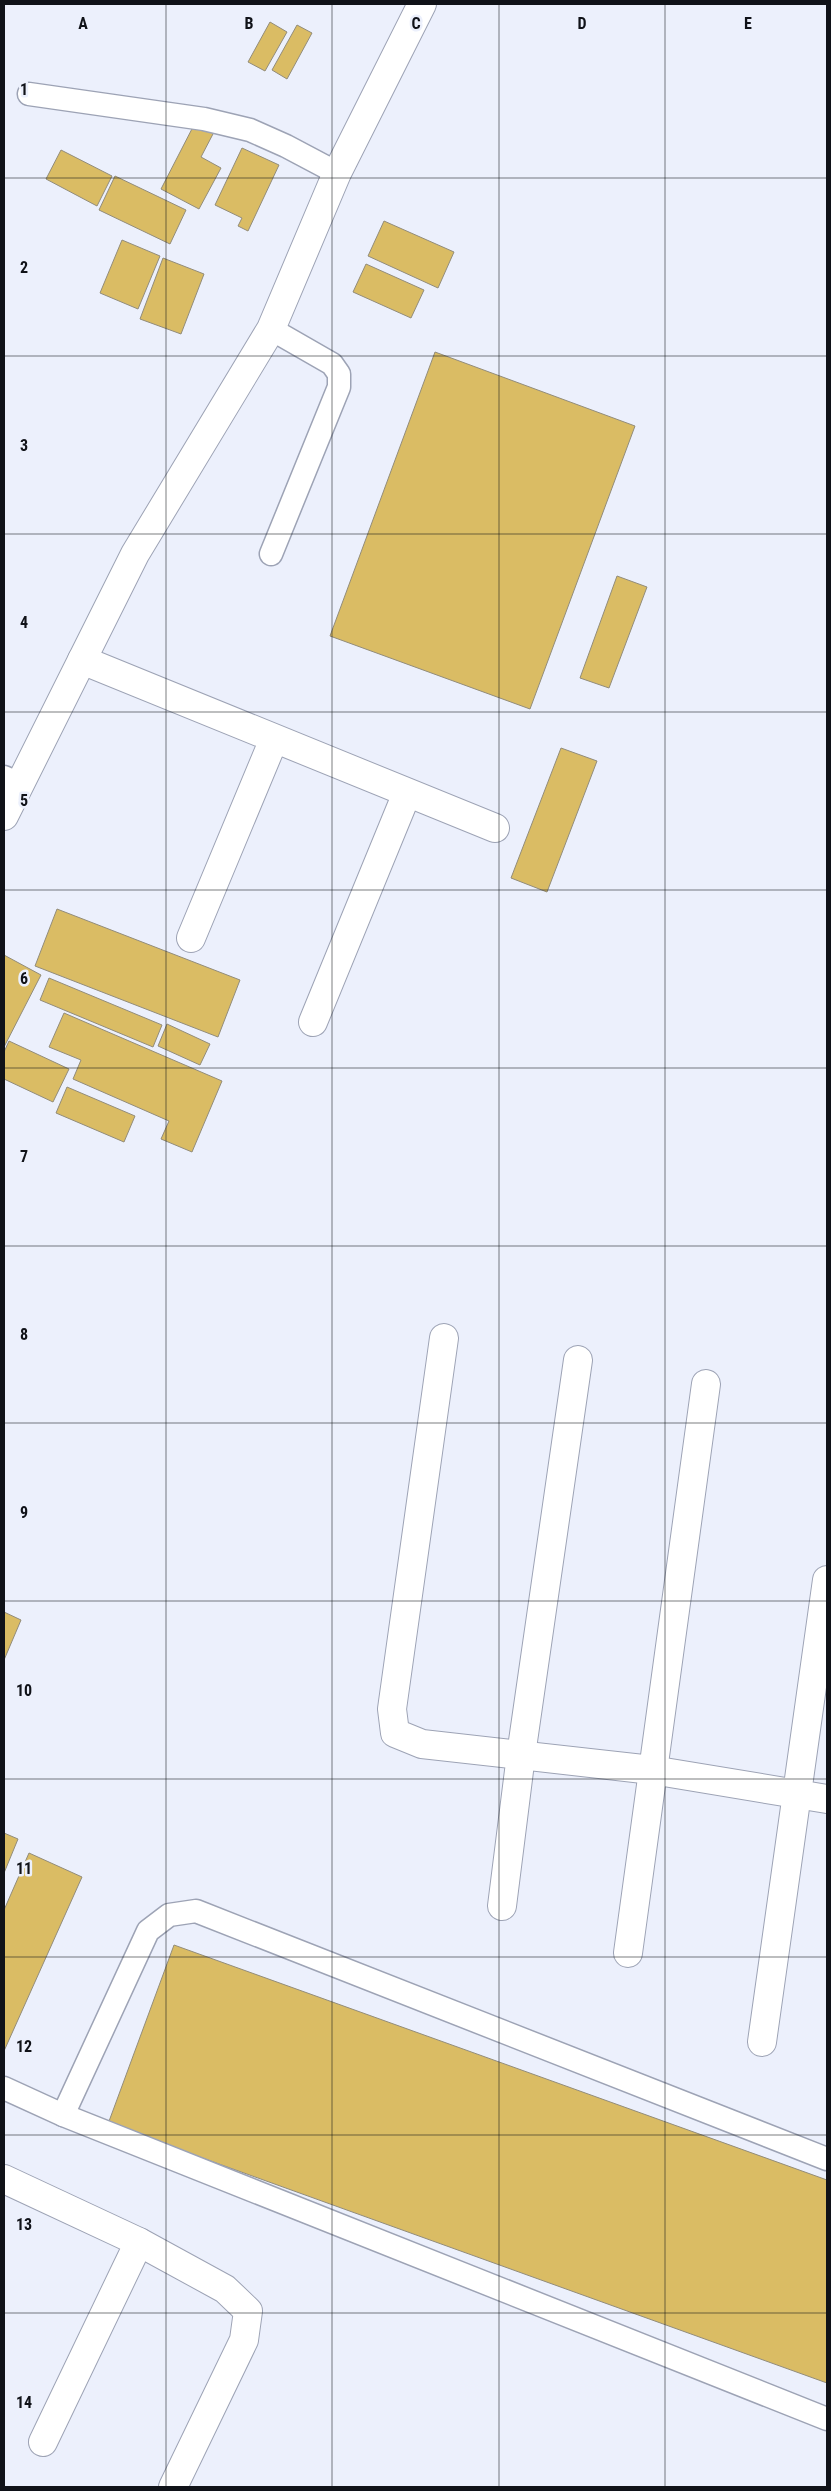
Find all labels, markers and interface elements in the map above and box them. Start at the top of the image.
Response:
text: A [78,14,88,33]
text: B [245,14,254,33]
text: C [411,14,421,33]
text: D [577,14,587,33]
text: E [744,14,752,33]
text: 1 [20,80,28,99]
text: 2 [20,258,28,277]
text: 3 [20,436,28,455]
text: 4 [20,613,28,632]
text: 5 [20,791,28,810]
text: 6 [20,969,28,988]
text: 7 [20,1147,28,1166]
text: 8 [20,1325,28,1344]
text: 9 [20,1503,28,1522]
text: 10 [16,1681,32,1700]
text: 11 [16,1859,32,1878]
text: 12 [16,2037,32,2056]
text: 13 [16,2215,32,2234]
text: 14 [16,2393,32,2412]

